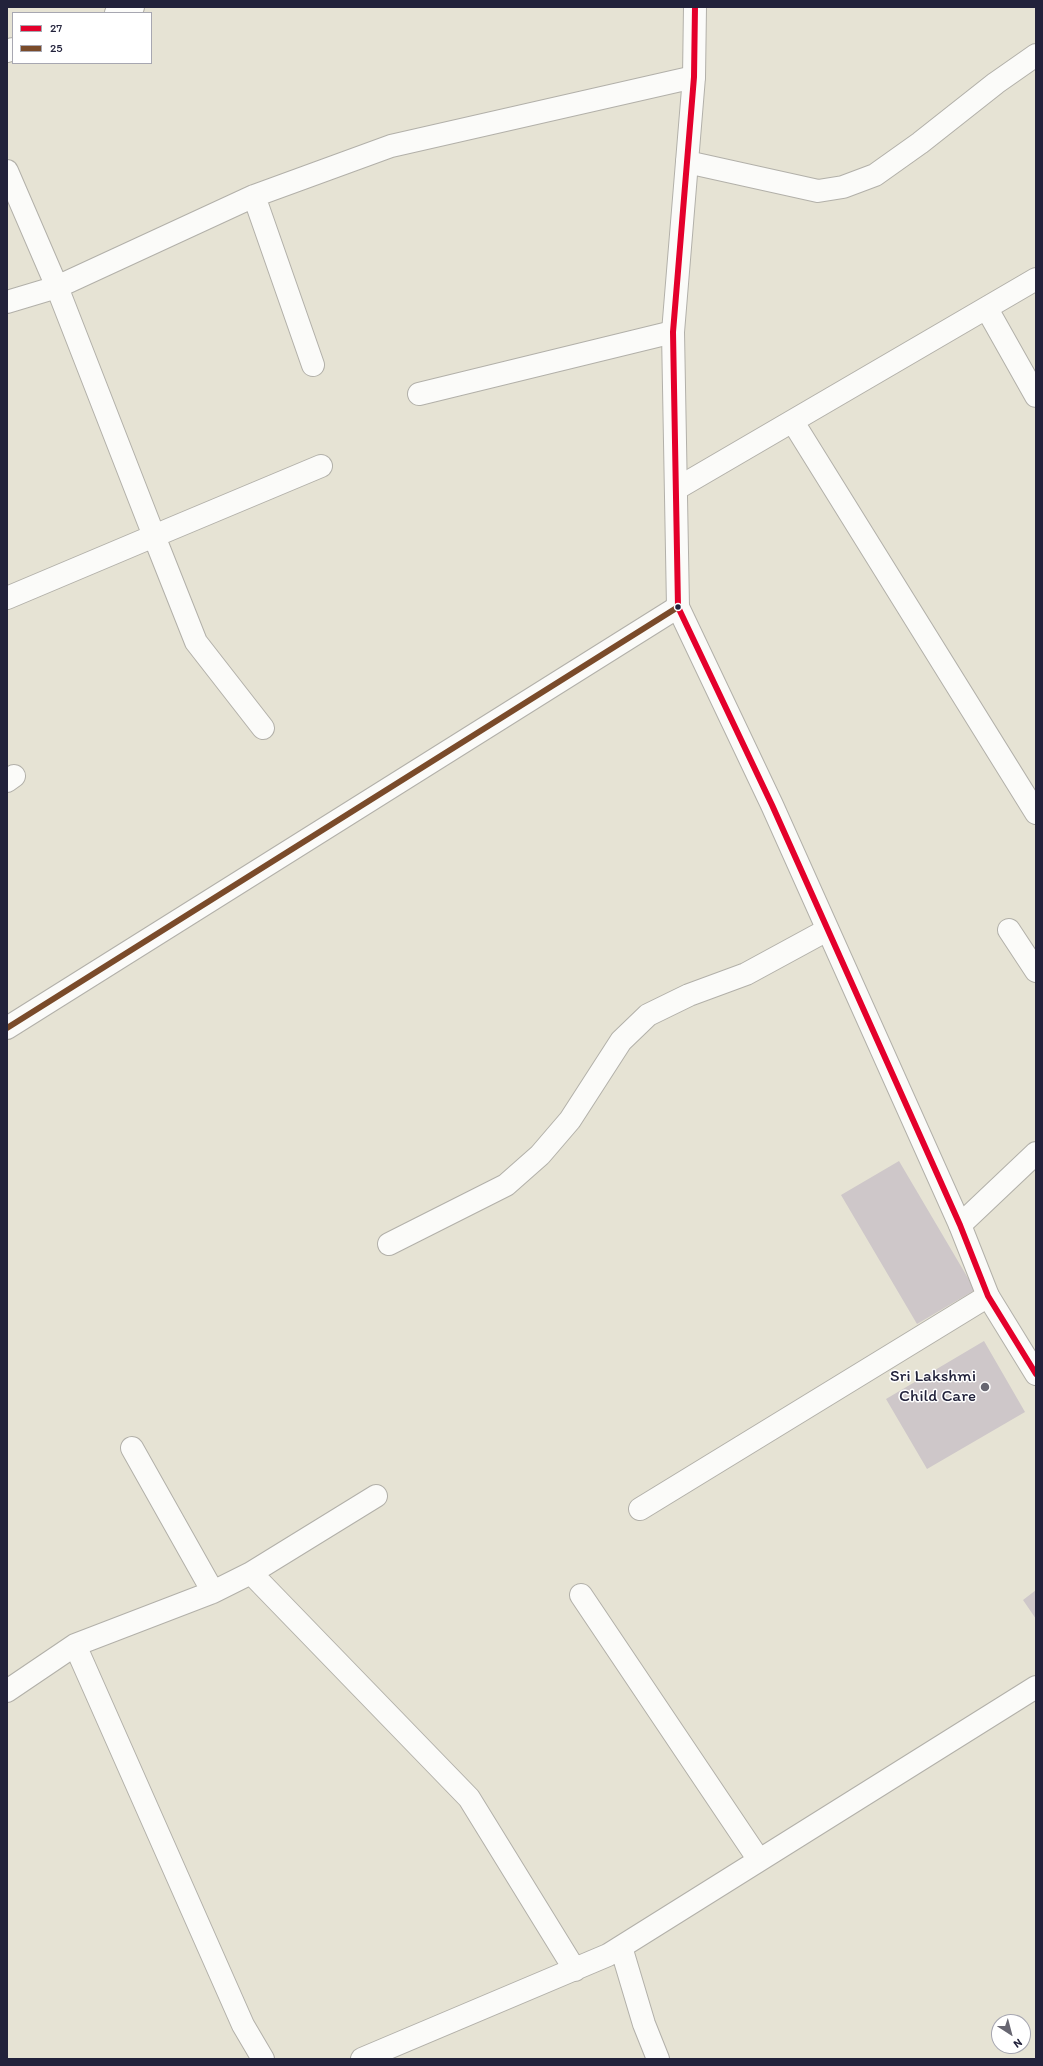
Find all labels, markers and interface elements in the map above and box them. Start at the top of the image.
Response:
legend [12,12,152,64]
text: 27 [50,21,62,35]
text: 25 [50,41,63,55]
unlabelled marker [673,602,683,612]
place label: Sri Lakshmi Child Care [890,1367,976,1407]
marker: Sri Lakshmi Child Care [979,1381,991,1393]
north arrow [991,2014,1031,2054]
text: N [1011,2036,1025,2051]

